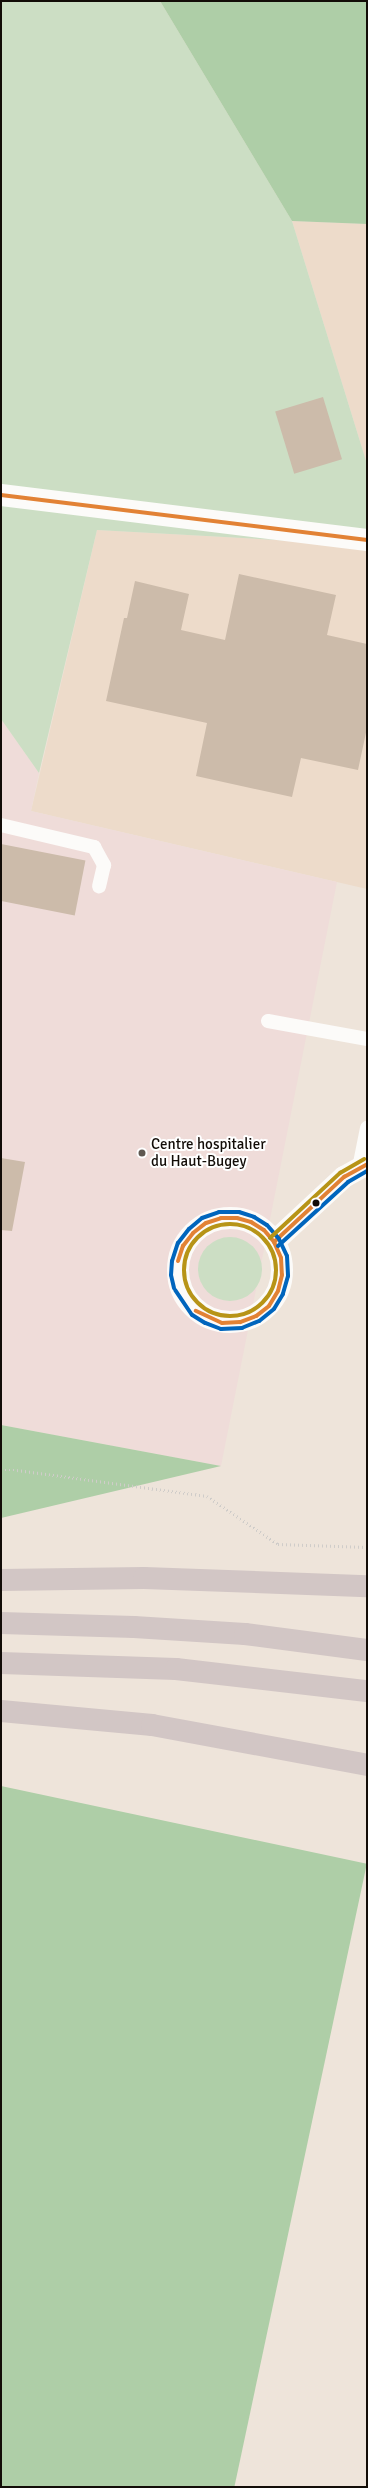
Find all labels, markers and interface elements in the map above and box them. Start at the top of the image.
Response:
place label: Centre hospitalier du Haut-Bugey [151,1135,266,1170]
marker: Centre hospitalier du Haut-Bugey [136,1147,148,1159]
unlabelled marker [311,1198,321,1208]

